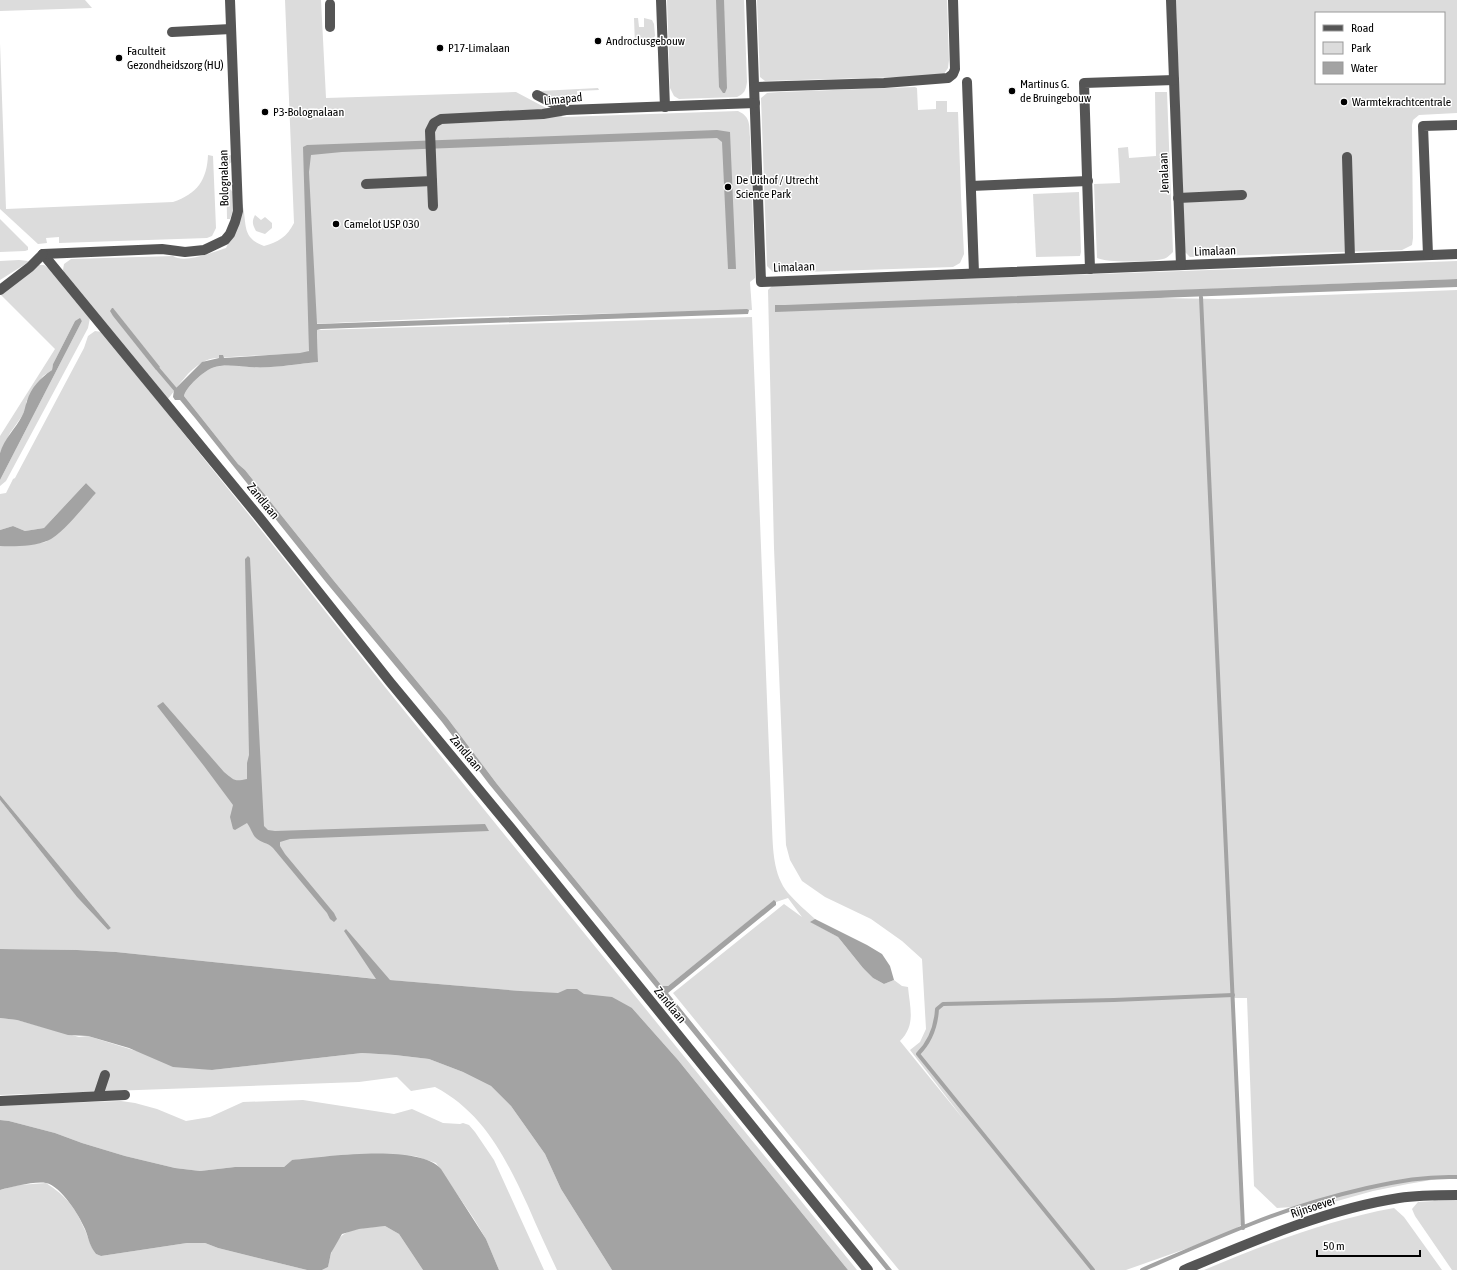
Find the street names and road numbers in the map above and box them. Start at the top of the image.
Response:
street label: Limapad [543,90,583,108]
street label: Bolognalaan [217,150,231,206]
street label: Jenalaan [1156,152,1172,194]
street label: Limalaan [1194,243,1236,259]
street label: Limalaan [773,259,815,275]
street label: Zandlaan [244,480,282,522]
street label: Zandlaan [447,732,485,774]
street label: Zandlaan [651,984,689,1026]
street label: Rijnsoever [1289,1193,1338,1221]

